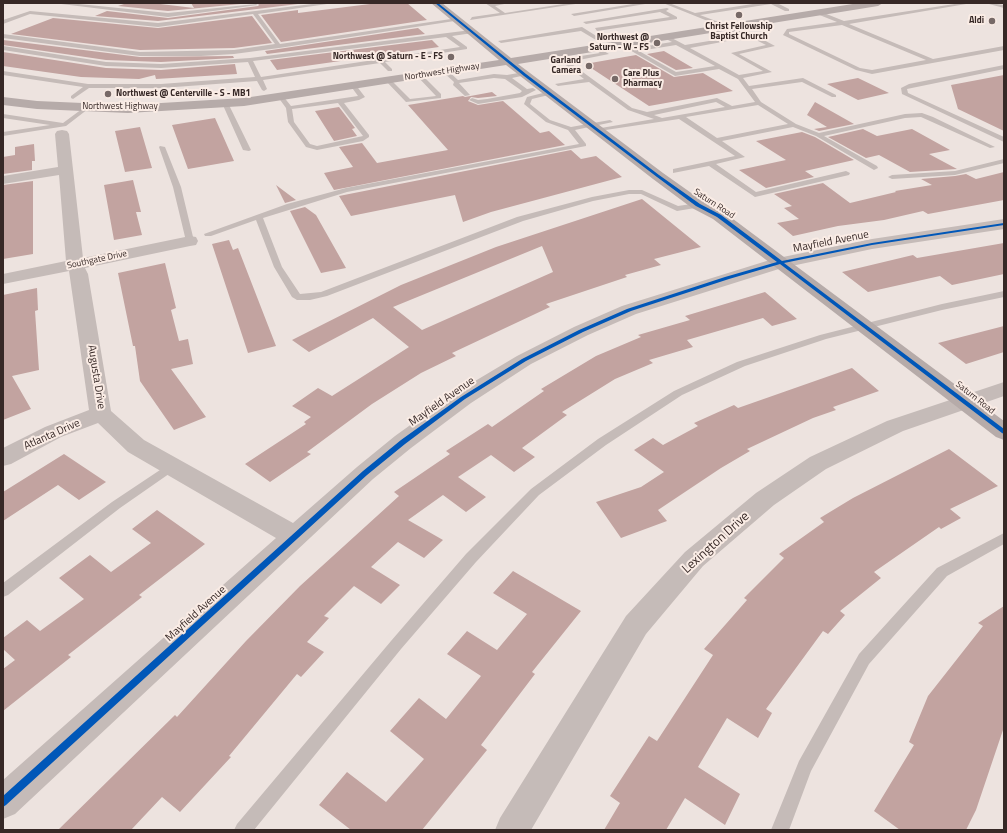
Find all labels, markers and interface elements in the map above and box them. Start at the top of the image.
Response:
marker: Christ Fellowship Baptist Church [734,10,744,20]
place label: Aldi [969,16,984,26]
marker: Aldi [987,16,997,26]
place label: Christ Fellowship Baptist Church [705,22,773,43]
place label: Northwest @ Saturn - W - FS [590,33,649,54]
marker: Northwest @ Saturn - W - FS [652,38,662,48]
place label: Northwest @ Saturn - E - FS [333,52,443,62]
marker: Northwest @ Saturn - E - FS [446,52,456,62]
place label: Garland Camera [551,56,581,77]
street label: Northwest Highway [404,61,480,83]
marker: Garland Camera [584,61,594,71]
place label: Care Plus Pharmacy [623,69,662,90]
marker: Care Plus Pharmacy [610,74,620,84]
marker: Northwest @ Centerville - S - MB1 [103,89,113,99]
place label: Northwest @ Centerville - S - MB1 [116,89,251,99]
street label: Northwest Highway [82,102,158,112]
street label: Saturn Road [691,187,737,221]
street label: Mayfield Avenue [792,228,870,256]
street label: Southgate Drive [66,248,128,272]
street label: Augusta Drive [84,344,108,410]
street label: Mayfield Avenue [407,375,477,429]
street label: Saturn Road [953,379,997,417]
street label: Atlanta Drive [22,417,82,453]
street label: Lexington Drive [679,509,753,577]
street label: Mayfield Avenue [163,583,229,645]

